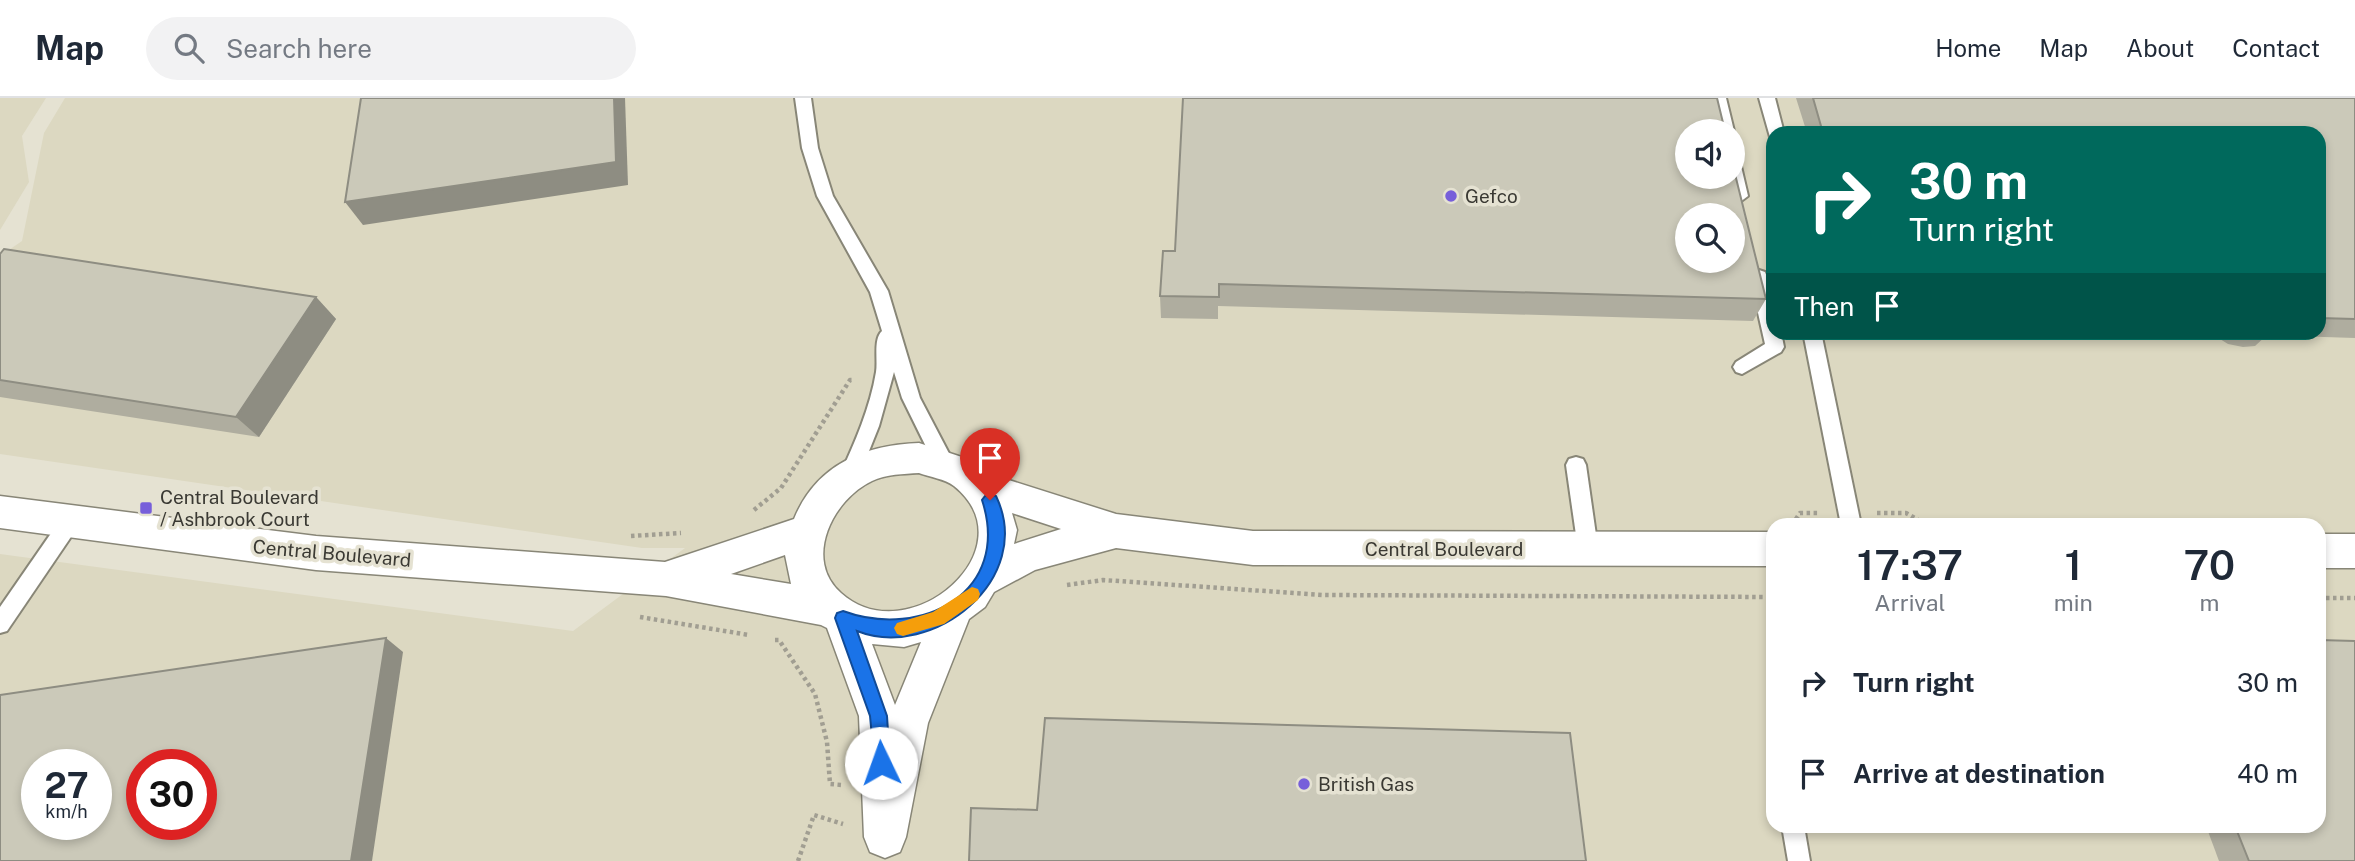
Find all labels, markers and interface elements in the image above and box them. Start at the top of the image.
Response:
search box [146,17,636,80]
text: Map [35,29,104,67]
icon: search [170,29,208,67]
text: Search here [226,33,372,64]
text: Home [1935,34,2001,62]
text: Map [2039,34,2088,62]
text: About [2126,34,2194,62]
text: Contact [2232,34,2320,62]
map controls [1675,119,1745,273]
button: sound [1675,119,1745,189]
text: 30 m [1909,152,2028,210]
icon: right [1794,154,1885,245]
place label: Gefco [1465,185,1518,207]
marker: Gefco [1443,188,1459,204]
button: search [1675,203,1745,273]
text: Turn right [1909,211,2054,248]
icon: arrive [1868,287,1906,325]
text: Then [1794,291,1854,322]
pin [960,428,1020,500]
icon: arrive [971,439,1009,477]
place label: Central Boulevard / Ashbrook Court [160,486,319,530]
marker: Central Boulevard / Ashbrook Court [138,500,154,516]
street label: Central Boulevard [252,535,412,571]
street label: Central Boulevard [1365,538,1523,560]
text: 17:37 [1857,540,1963,589]
text: 1 [2064,540,2082,589]
text: 70 [2184,540,2235,589]
text: Arrival [1874,589,1945,616]
text: min [2054,589,2093,616]
text: m [2199,589,2219,616]
icon: right [1794,664,1832,702]
text: Turn right [1853,667,1975,698]
text: 30 m [2237,667,2298,698]
position arrow [844,726,918,800]
speed limit sign: 30 [126,749,217,840]
icon: arrive [1794,755,1832,793]
text: Arrive at destination [1853,758,2105,789]
text: 40 m [2237,758,2298,789]
text: 27 [44,765,89,806]
place label: British Gas [1318,773,1414,795]
marker: British Gas [1296,776,1312,792]
text: km/h [45,801,88,822]

